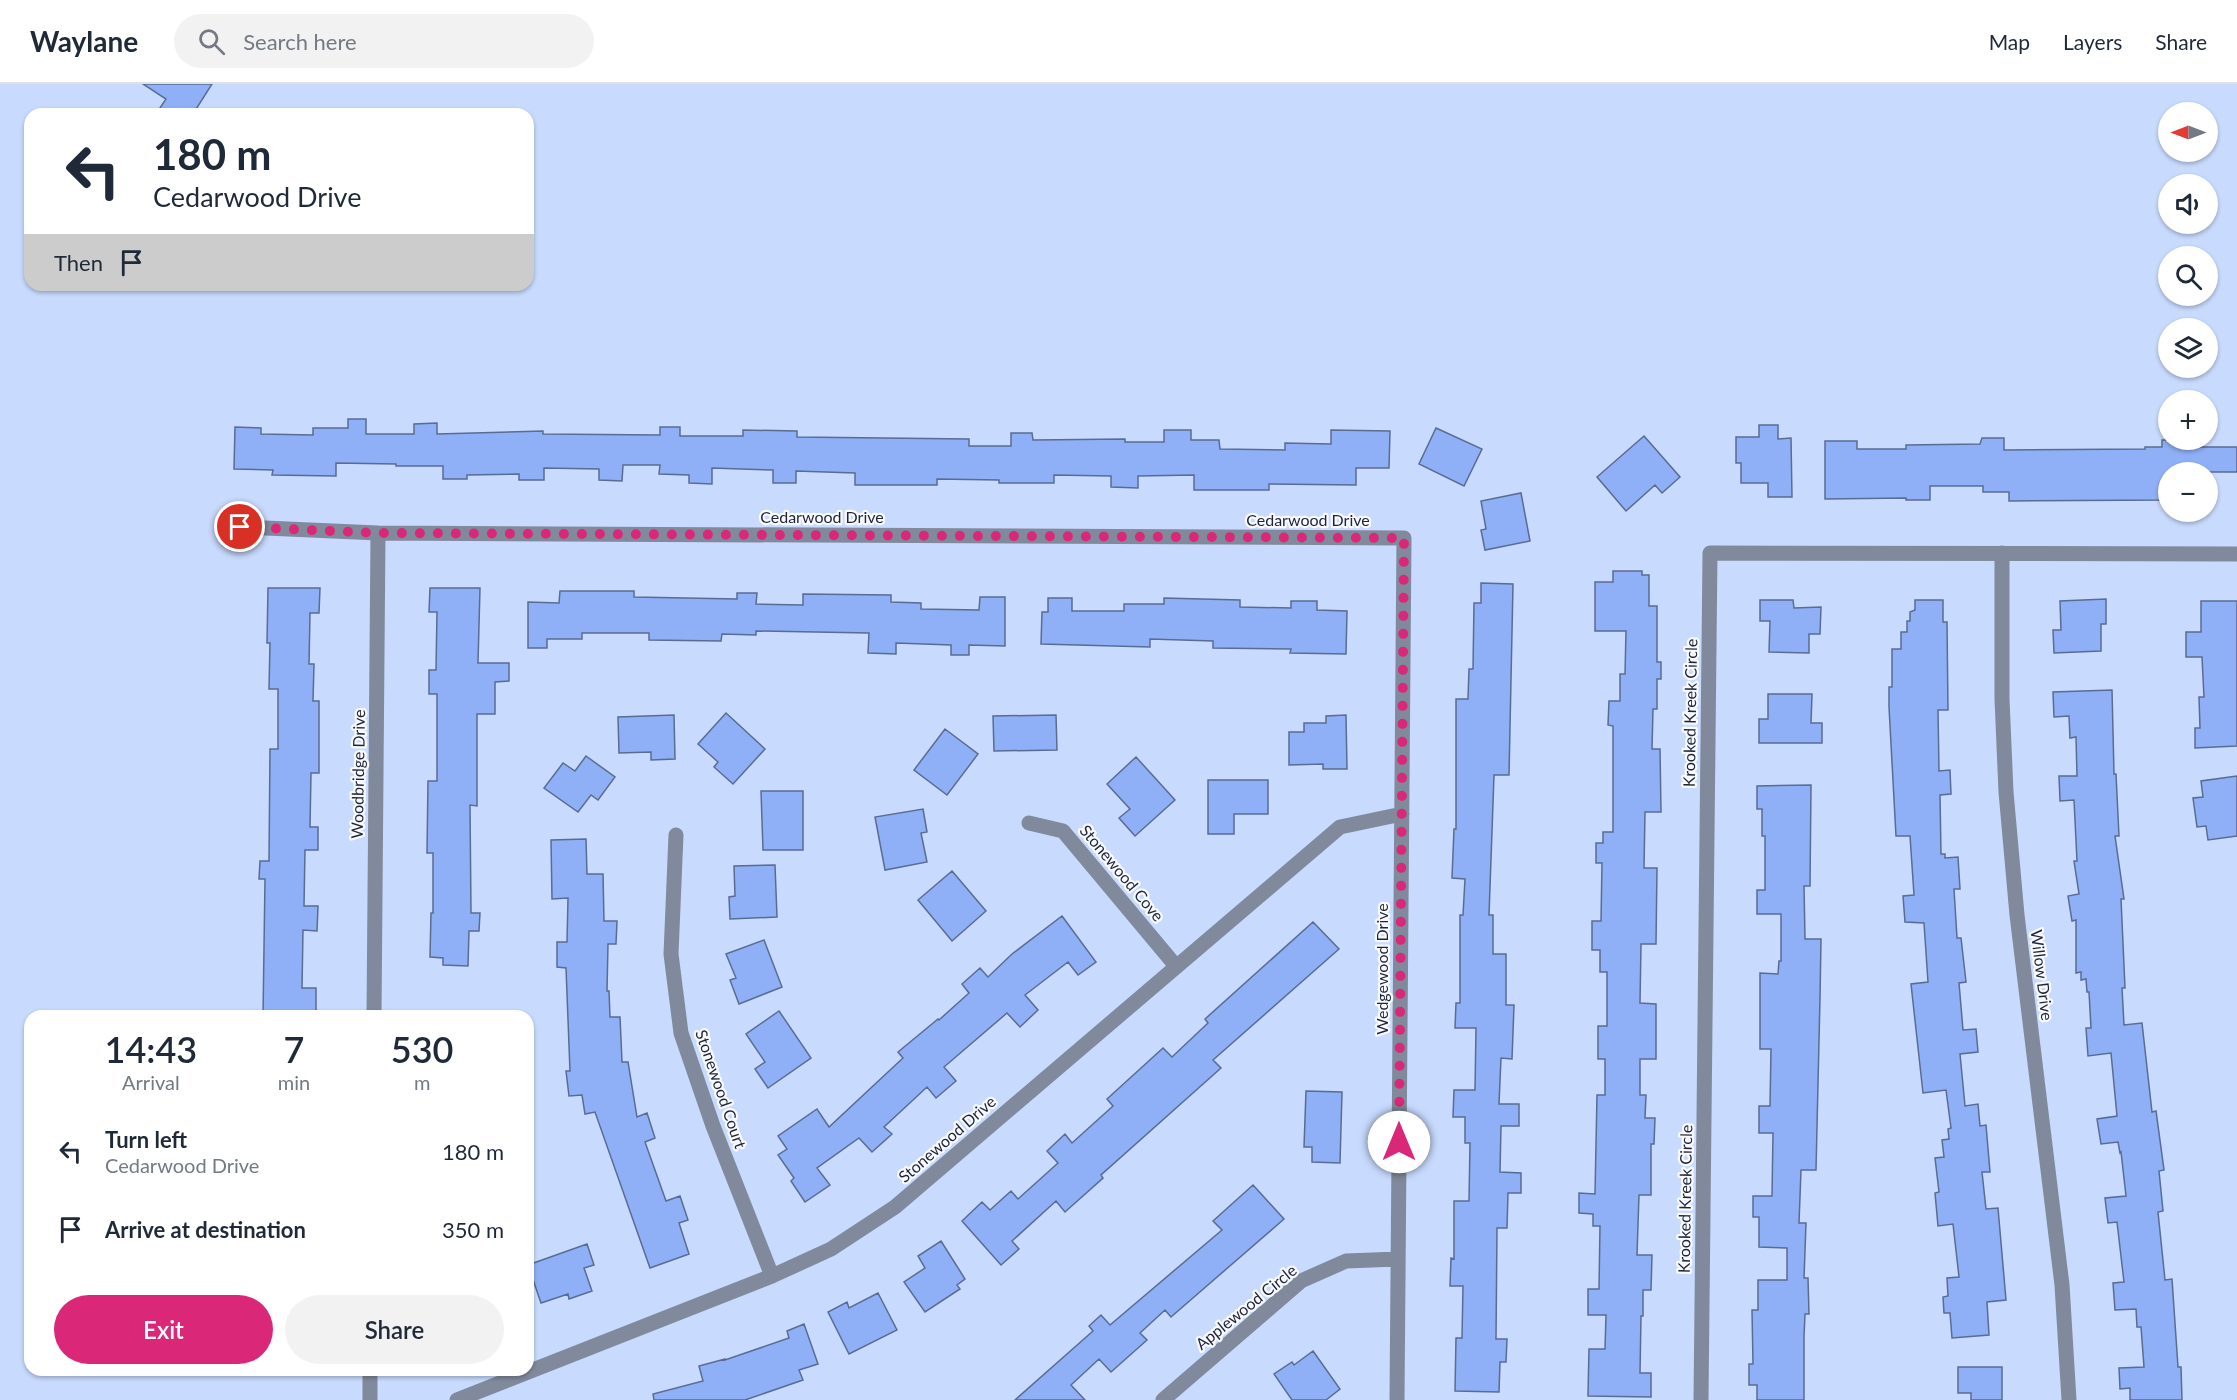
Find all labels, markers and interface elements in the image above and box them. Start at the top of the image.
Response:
search box [174,14,594,68]
text: Waylane [30,24,138,58]
icon: search [195,25,228,58]
text: Search here [243,28,357,55]
text: Map [1989,29,2030,54]
text: Layers [2063,29,2122,54]
text: Share [2155,29,2207,54]
north arrow [2158,102,2218,162]
map controls [2158,102,2218,522]
text: 180 m [153,129,271,179]
icon: left [54,132,132,210]
button: sound [2158,174,2218,234]
text: Cedarwood Drive [153,180,361,213]
icon: arrive [115,246,148,279]
button: search [2158,246,2218,306]
text: Then [54,249,103,276]
button: layers [2158,318,2218,378]
button: + [2158,390,2218,450]
button: − [2158,462,2218,522]
pin [214,501,265,552]
street label: Cedarwood Drive [760,507,884,526]
icon: arrive [223,510,256,543]
street label: Cedarwood Drive [1246,510,1370,529]
street label: Krooked Kreek Circle [1679,639,1700,787]
street label: Woodbridge Drive [347,709,368,839]
street label: Stonewood Cove [1077,821,1168,925]
street label: Wedgewood Drive [1372,903,1391,1035]
street label: Willow Drive [2028,928,2057,1021]
text: 14:43 [105,1027,197,1071]
text: 7 [284,1027,304,1071]
text: 530 [391,1027,453,1071]
street label: Stonewood Court [692,1027,751,1151]
text: Arrival [122,1070,180,1094]
text: min [278,1070,310,1094]
text: m [414,1070,430,1094]
street label: Stonewood Drive [894,1091,999,1186]
position arrow [1367,1110,1431,1174]
street label: Krooked Kreek Circle [1674,1125,1695,1273]
text: Turn left [105,1126,187,1153]
icon: left [54,1135,87,1168]
text: 180 m [442,1138,504,1165]
text: Cedarwood Drive [105,1153,259,1177]
icon: arrive [54,1213,87,1246]
text: Arrive at destination [105,1216,306,1243]
text: 350 m [442,1216,504,1243]
street label: Applewood Circle [1191,1260,1300,1353]
button: Exit [54,1295,273,1364]
button: Share [285,1295,504,1364]

